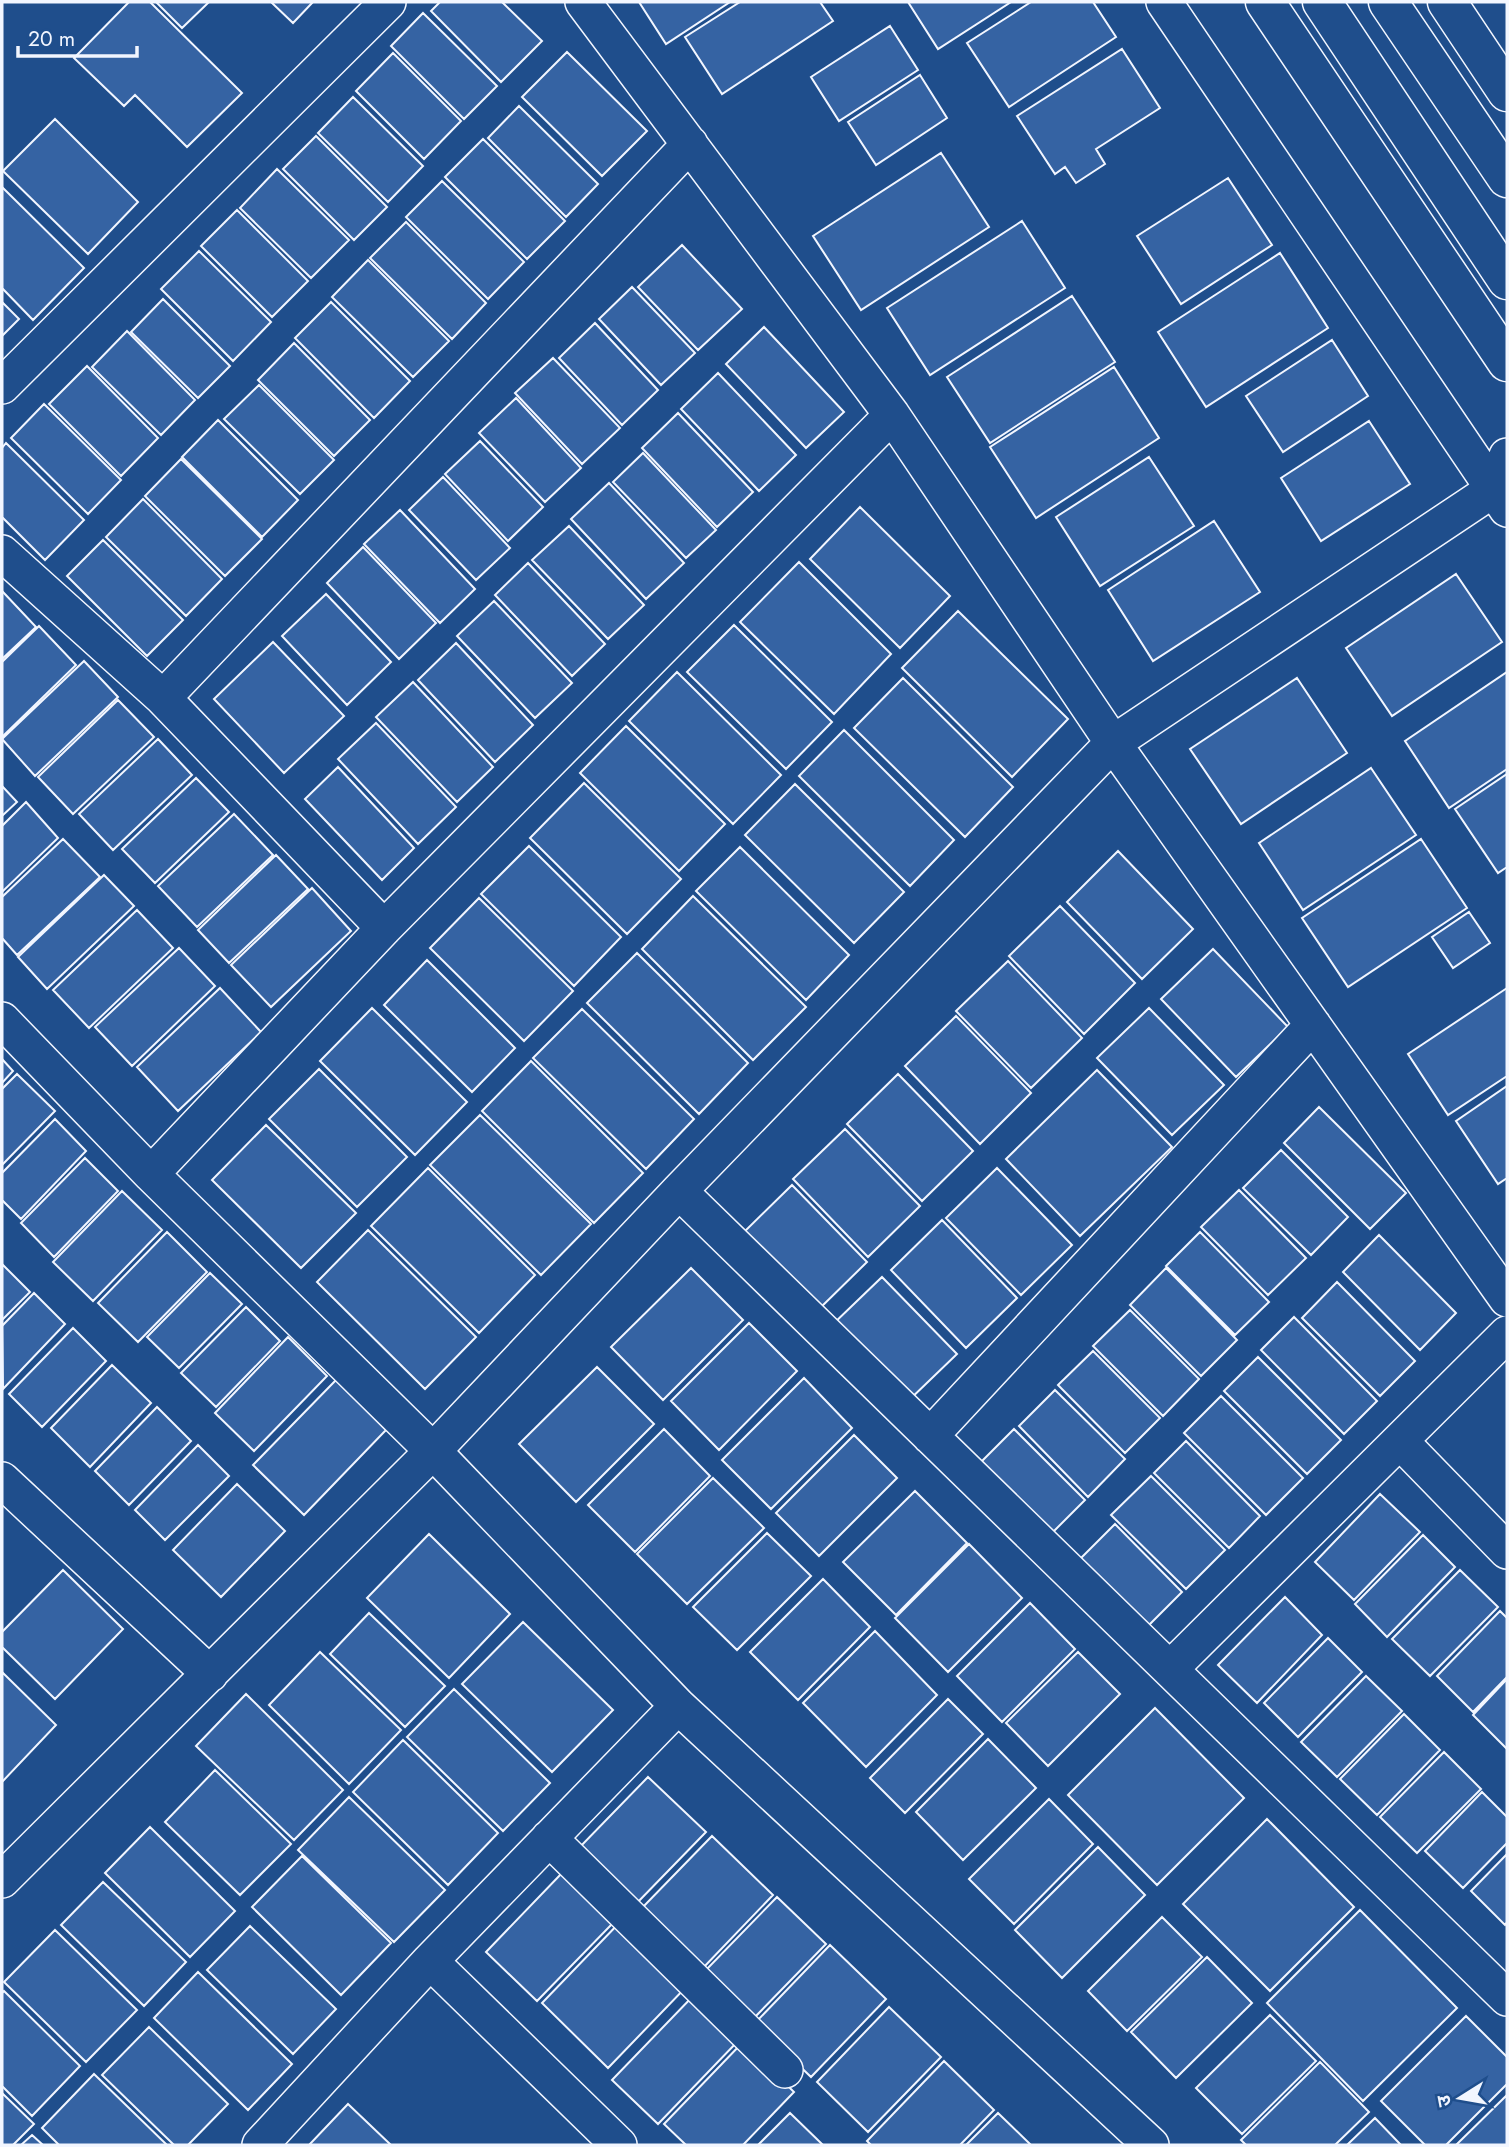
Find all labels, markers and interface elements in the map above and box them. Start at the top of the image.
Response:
scale bar [18,14,136,58]
text: 20 m [28,24,75,54]
north arrow [1425,2063,1495,2133]
text: उ [1429,2092,1458,2109]

